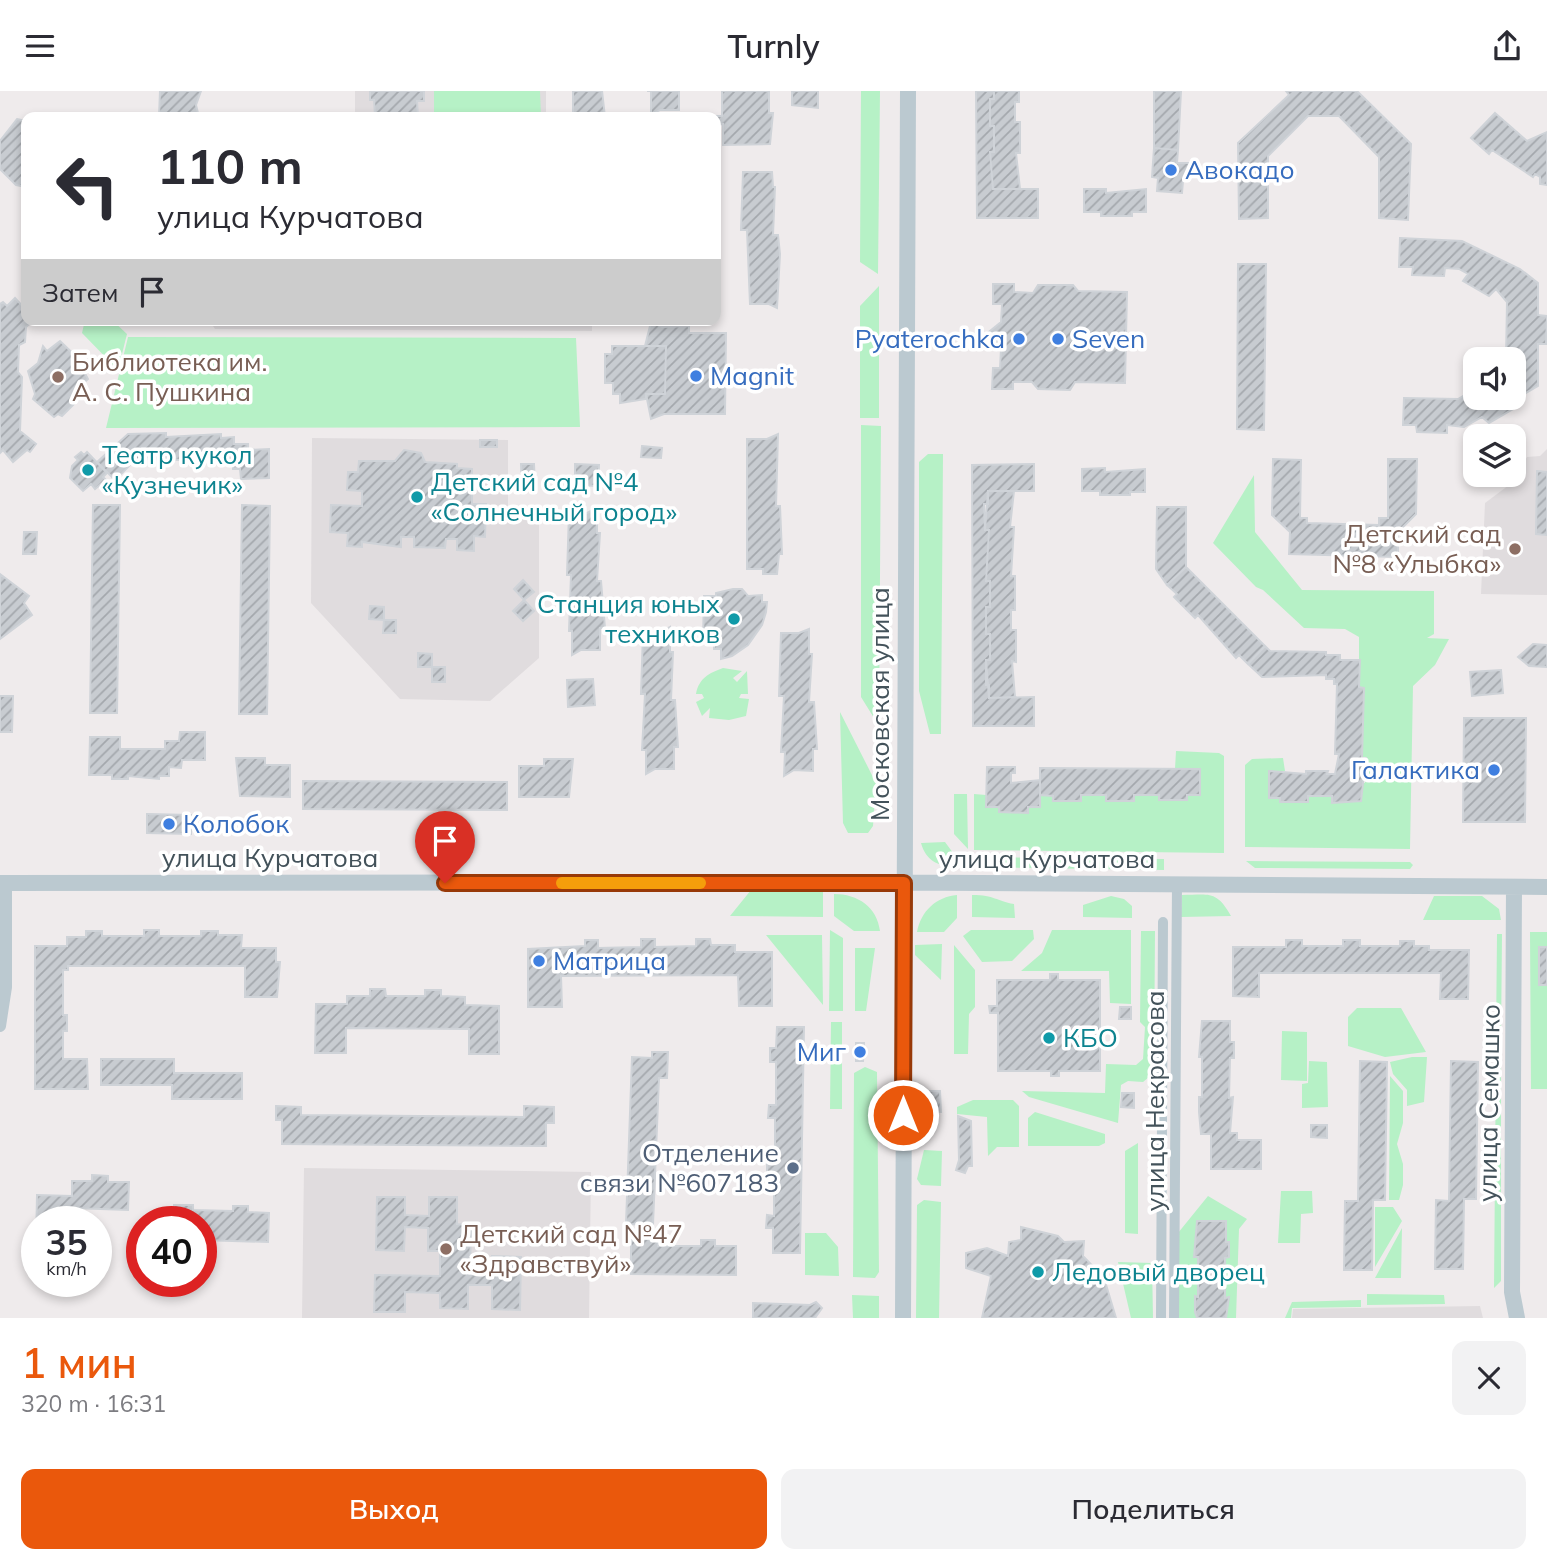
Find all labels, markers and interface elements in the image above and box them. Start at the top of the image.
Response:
text: Turnly [727,26,820,66]
icon: menu [21,27,59,65]
icon: share [1488,27,1526,65]
text: 110 m [157,135,303,196]
icon: left [42,140,133,231]
place label: Авокадо [1185,153,1295,186]
marker: Авокадо [1163,162,1179,178]
text: улица Курчатова [157,196,424,236]
icon: arrive [133,273,171,311]
text: Затем [42,276,119,309]
place label: Pyaterochka [855,322,1005,355]
place label: Seven [1072,322,1145,355]
marker: Pyaterochka [1011,331,1027,347]
marker: Seven [1050,331,1066,347]
place label: Библиотека им. А. С. Пушкина [72,345,268,408]
map controls [1463,347,1526,487]
button: sound [1463,347,1526,410]
place label: Magnit [710,359,794,392]
marker: Magnit [688,368,704,384]
marker: Библиотека им. А. С. Пушкина [50,369,66,385]
button: layers [1463,424,1526,487]
place label: Театр кукол «Кузнечик» [102,438,253,501]
marker: Театр кукол «Кузнечик» [80,462,96,478]
place label: Детский сад №4 «Солнечный город» [431,465,677,528]
marker: Детский сад №4 «Солнечный город» [409,489,425,505]
place label: Детский сад №8 «Улыбка» [1332,517,1501,580]
marker: Детский сад №8 «Улыбка» [1507,541,1523,557]
place label: Станция юных техников [537,587,720,650]
street label: Московская улица [863,587,896,821]
marker: Станция юных техников [726,611,742,627]
place label: Галактика [1351,753,1480,786]
marker: Галактика [1486,762,1502,778]
place label: Колобок [183,807,289,840]
pin [415,811,475,883]
marker: Колобок [161,816,177,832]
icon: arrive [426,822,464,860]
street label: улица Курчатова [162,841,378,874]
street label: улица Курчатова [939,842,1155,875]
place label: Матрица [553,944,666,977]
marker: Матрица [531,953,547,969]
street label: улица Некрасова [1138,990,1171,1212]
street label: улица Семашко [1470,1004,1507,1202]
place label: КБО [1063,1021,1118,1054]
marker: КБО [1041,1030,1057,1046]
place label: Миг [797,1035,846,1068]
marker: Миг [852,1044,868,1060]
position arrow [866,1078,940,1152]
place label: Отделение связи №607183 [580,1136,779,1199]
marker: Отделение связи №607183 [785,1160,801,1176]
speed limit sign: 40 [126,1206,217,1297]
place label: Детский сад №47 «Здравствуй» [460,1217,683,1280]
text: 35 [45,1220,88,1264]
marker: Детский сад №47 «Здравствуй» [438,1241,454,1257]
place label: Ледовый дворец [1052,1255,1265,1288]
text: km/h [46,1257,87,1280]
marker: Ледовый дворец [1030,1264,1046,1280]
text: 1 мин [21,1336,137,1389]
button: close [1452,1341,1526,1415]
text: 320 m · 16:31 [21,1389,166,1418]
button: Выход [21,1469,767,1549]
button: Поделиться [781,1469,1526,1549]

